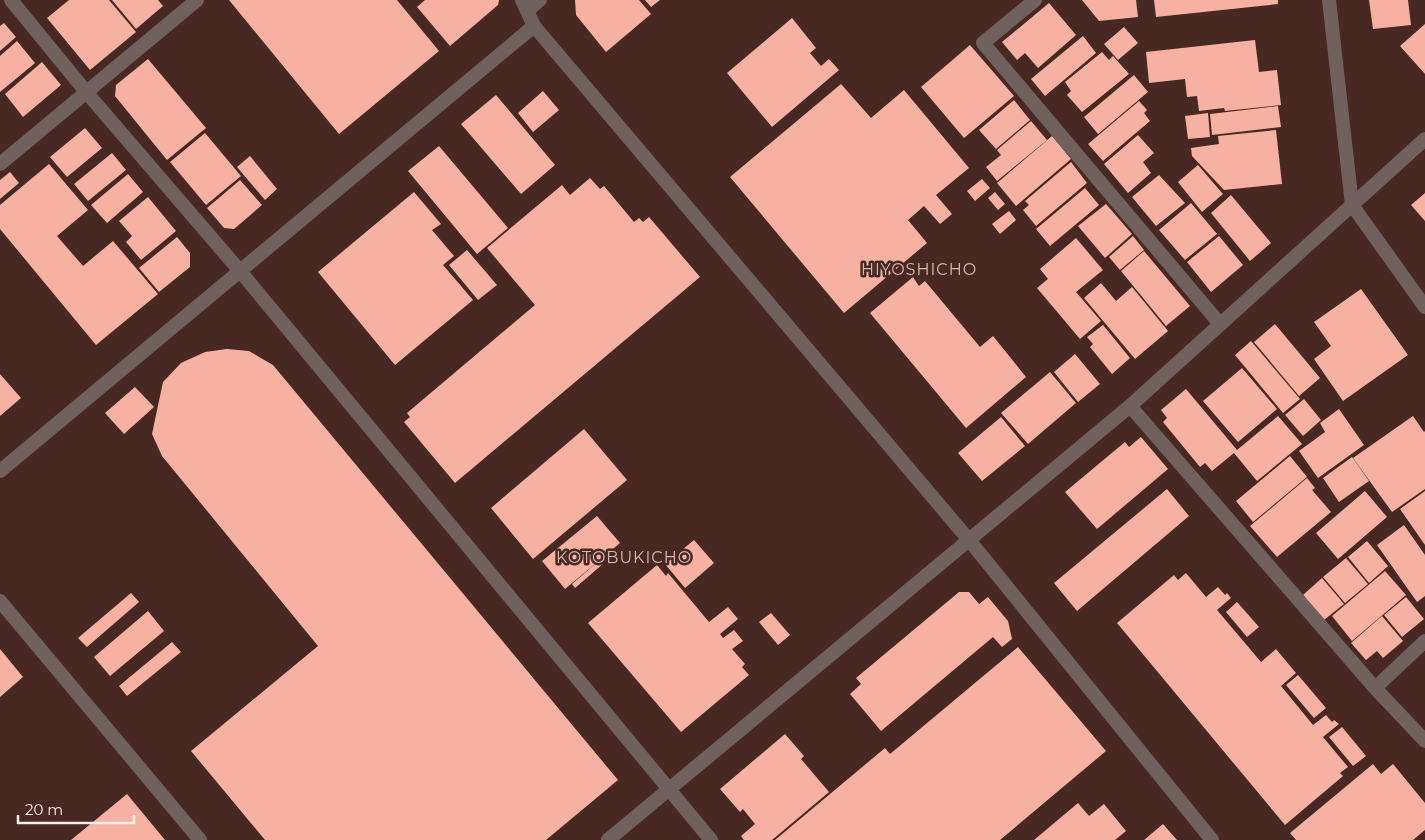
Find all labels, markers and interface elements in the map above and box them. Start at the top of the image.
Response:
district label: HIYOSHICHO [861,260,977,279]
district label: KOTOBUKICHO [556,548,692,567]
scale bar [18,792,134,824]
text: 20 m [25,800,63,819]

